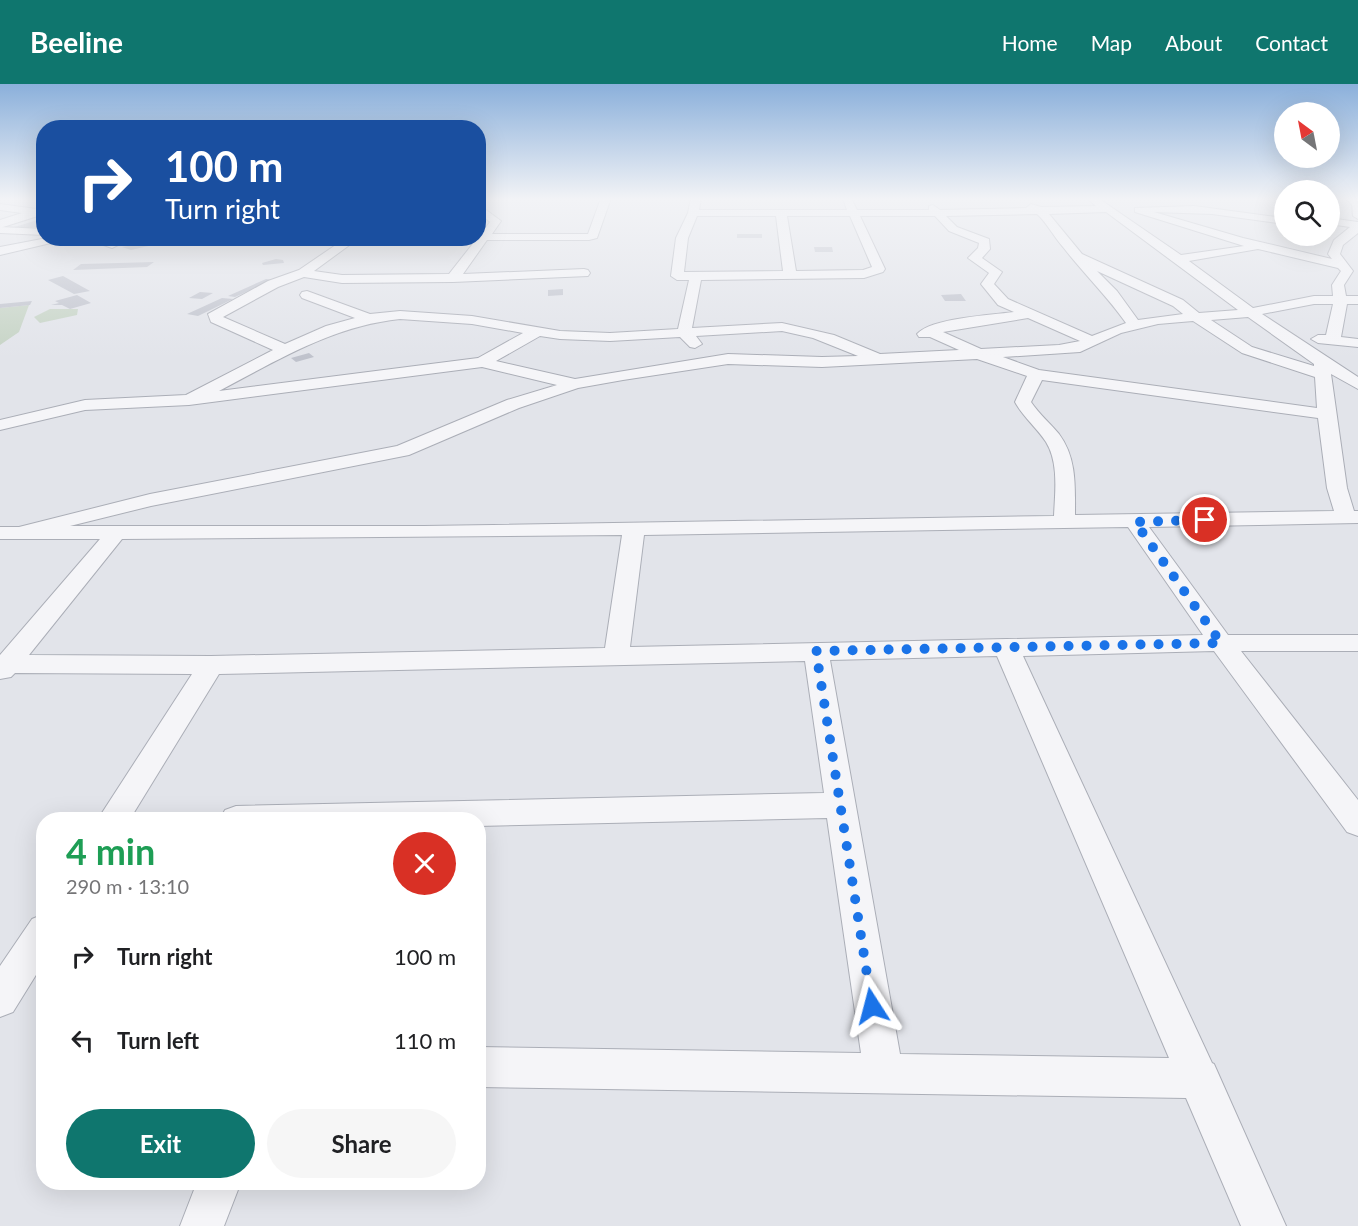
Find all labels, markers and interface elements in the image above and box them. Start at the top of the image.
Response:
text: Beeline [30,25,123,59]
text: Home [1002,30,1058,55]
text: Map [1091,30,1132,55]
text: About [1165,30,1222,55]
text: Contact [1255,30,1328,55]
north arrow [1274,102,1340,168]
map controls [1274,102,1340,246]
text: 100 m [165,141,283,191]
icon: right [66,144,144,222]
button: search [1274,180,1340,246]
text: Turn right [165,192,280,225]
pin [1179,494,1230,545]
icon: arrive [1188,503,1221,536]
text: 4 min [66,829,155,873]
button: close [393,832,456,895]
text: 290 m · 13:10 [66,874,189,898]
icon: right [66,940,99,973]
text: Turn right [117,943,212,970]
text: 100 m [394,943,456,970]
position arrow [840,974,904,1038]
icon: left [66,1024,99,1057]
text: Turn left [117,1027,199,1054]
text: 110 m [394,1027,456,1054]
button: Exit [66,1109,255,1178]
button: Share [267,1109,456,1178]

